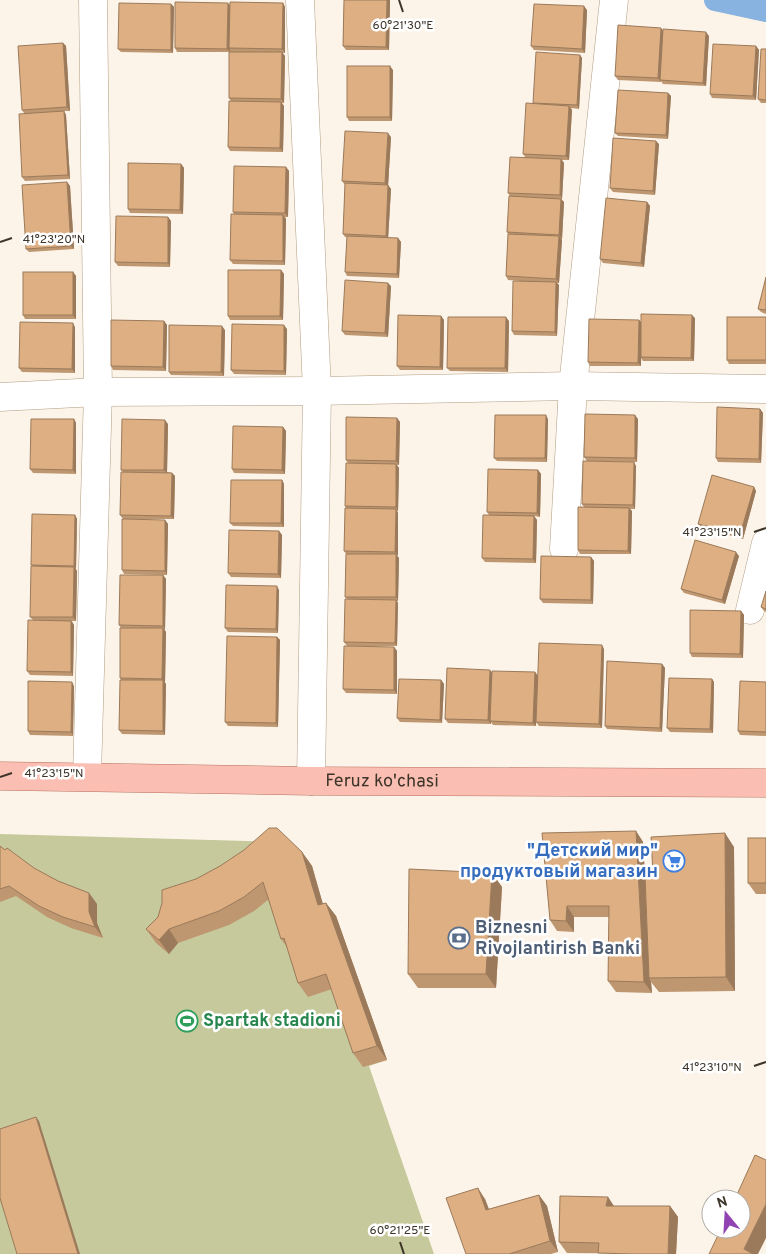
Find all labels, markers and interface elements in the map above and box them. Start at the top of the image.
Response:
text: 60°21'30"E [373,18,434,34]
text: 41°23'20"N [23,232,85,248]
text: 41°23'15"N [682,525,742,541]
text: 41°23'15"N [24,766,84,782]
street label: Feruz ko'chasi [325,770,439,793]
place label: "Детский мир" продуктовый магазин [460,840,658,884]
supermarket icon: "Детский мир" продуктовый магазин [662,849,686,873]
place label: Biznesni Rivojlantirish Banki [475,917,640,961]
bank icon: Biznesni Rivojlantirish Banki [447,926,471,950]
sports icon: Spartak stadioni [175,1009,199,1033]
place label: Spartak stadioni [203,1010,341,1033]
text: 41°23'10"N [682,1060,742,1076]
north arrow [701,1189,751,1239]
text: N [715,1193,730,1213]
text: 60°21'25"E [370,1223,431,1239]

